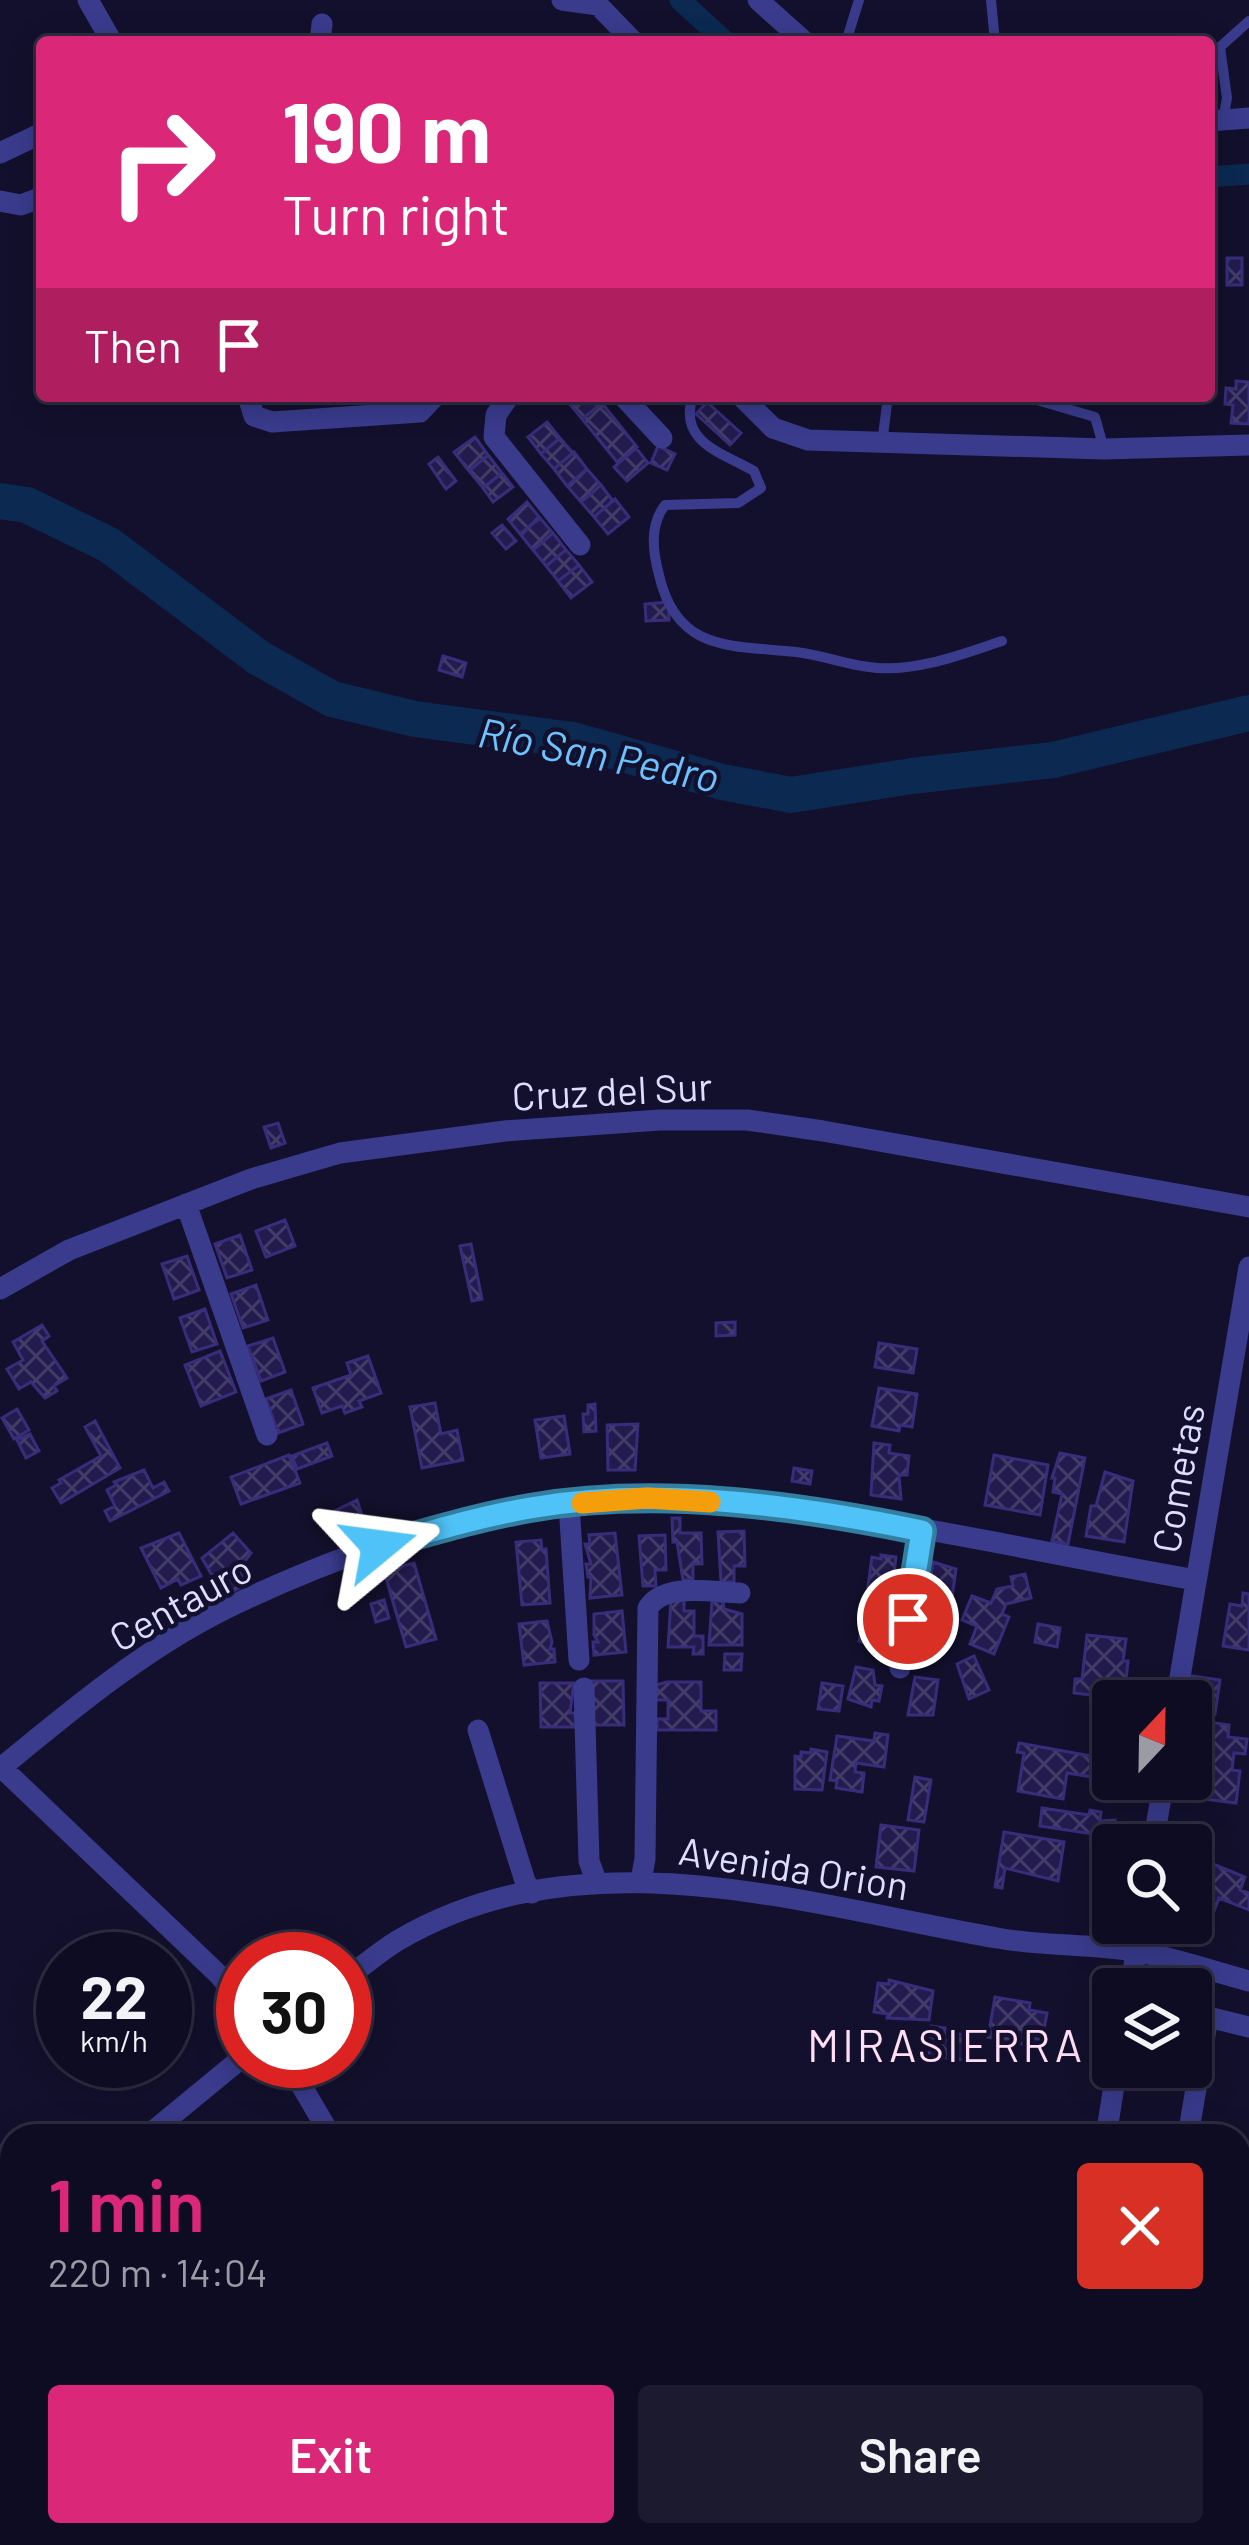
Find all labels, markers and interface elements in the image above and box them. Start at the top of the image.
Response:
text: 190 m [282,79,491,180]
icon: right [84,84,240,240]
text: Turn right [282,181,510,246]
icon: arrive [206,312,272,378]
text: Then [84,318,182,372]
water label: Río San Pedro [474,705,724,801]
street label: Cruz del Sur [511,1061,713,1119]
street label: Cometas [1141,1400,1213,1556]
position arrow [316,1483,442,1609]
street label: Centauro [101,1544,259,1660]
pin [857,1568,959,1670]
icon: arrive [875,1586,941,1652]
north arrow [1092,1680,1212,1800]
map controls [1092,1680,1212,2088]
button: search [1092,1824,1212,1944]
street label: Avenida Orion [676,1826,912,1908]
speed limit sign: 30 [216,1932,372,2088]
text: 22 [80,1959,148,2031]
button: layers [1092,1968,1212,2088]
district label: MIRASIERRA [807,2017,1085,2071]
text: km/h [80,2022,148,2058]
text: 1 min [48,2160,205,2246]
button: close [1077,2163,1203,2289]
text: 220 m · 14:04 [48,2248,268,2295]
button: Exit [48,2385,614,2523]
button: Share [638,2385,1203,2523]

